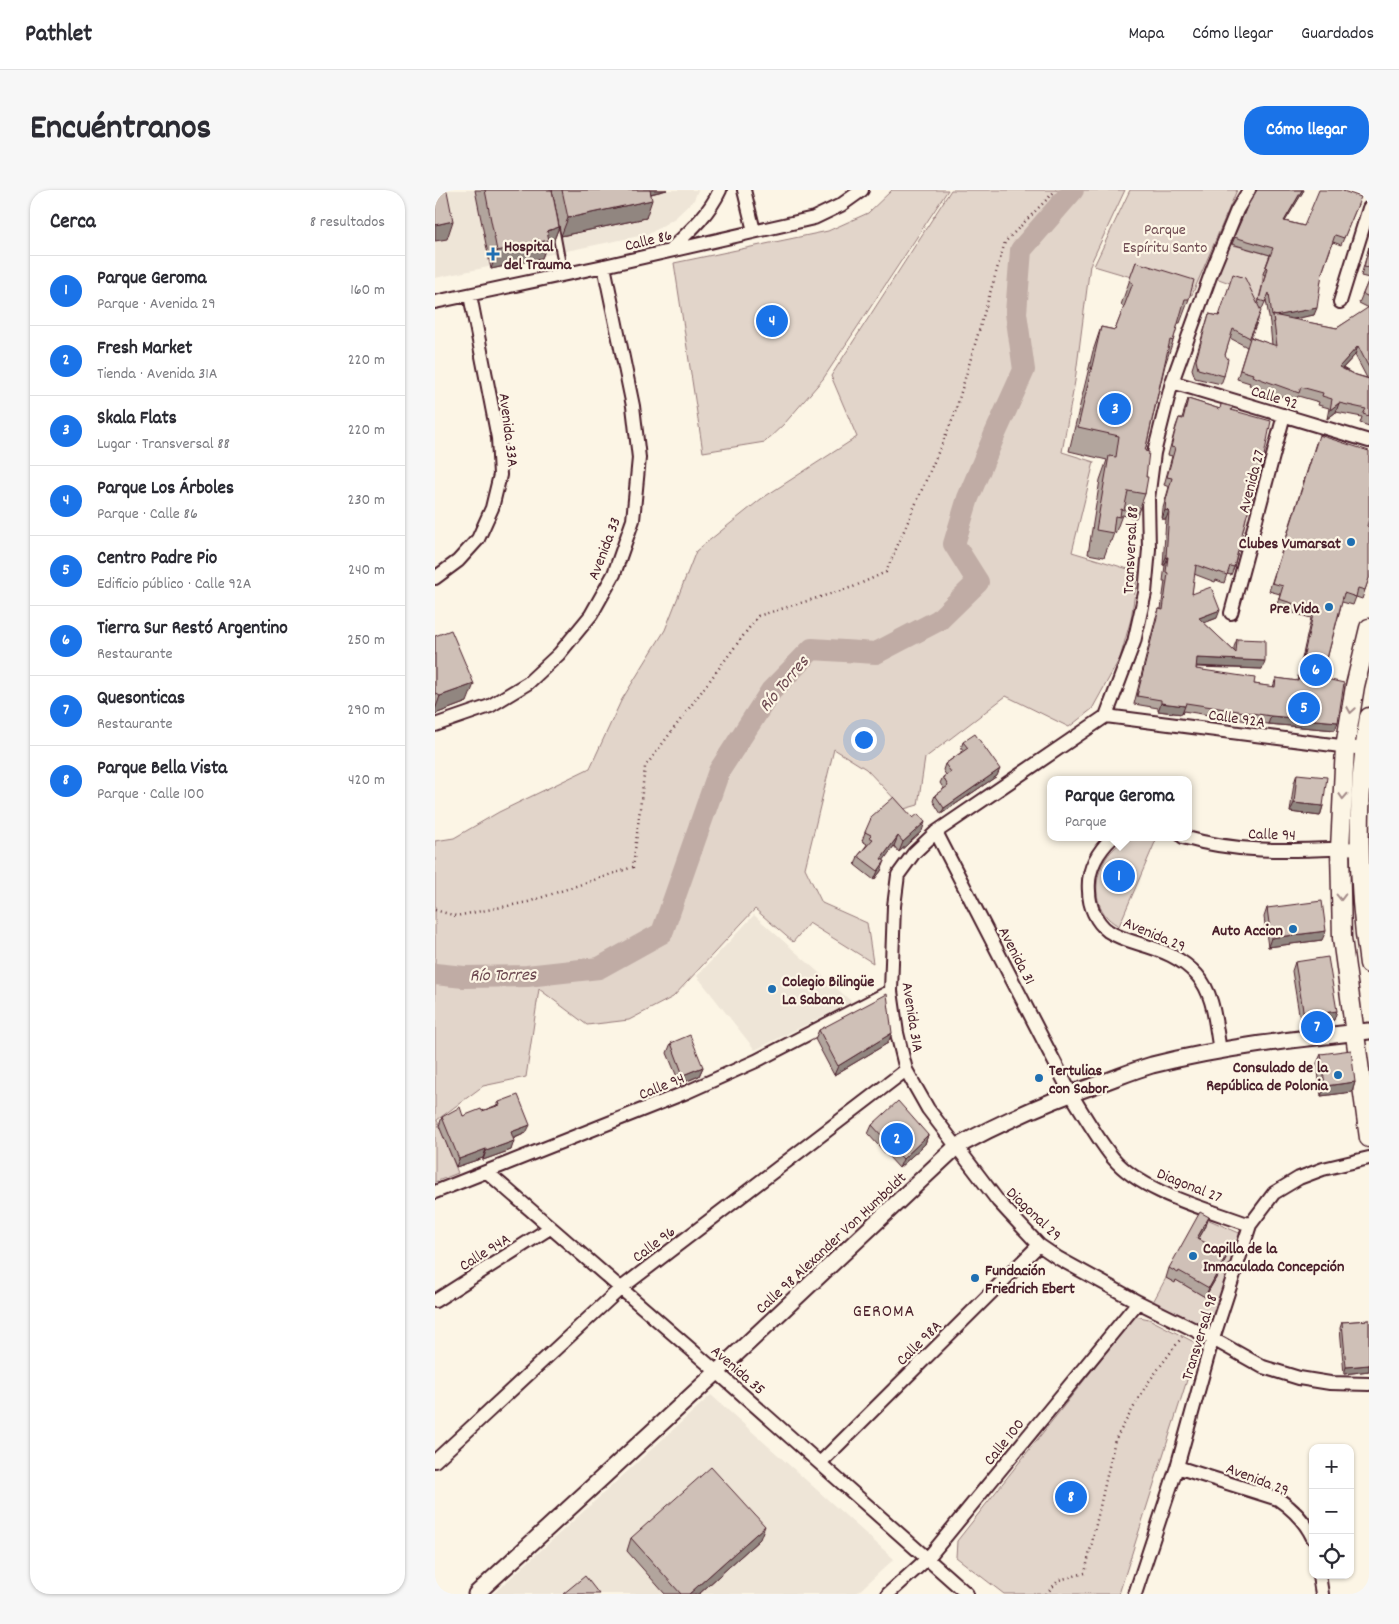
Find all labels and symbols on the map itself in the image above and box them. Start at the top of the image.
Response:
park label: Parque Espíritu Santo [1123,219,1207,260]
street label: Calle 86 [623,224,675,258]
place label: Hospital del Trauma [504,236,573,277]
marker: Hospital del Trauma [486,247,500,261]
pin: 4 [756,302,788,340]
street label: Calle 92 [1248,380,1301,416]
pin: 3 [1099,390,1131,428]
street label: Avenida 33A [492,392,523,469]
street label: Avenida 27 [1233,447,1272,516]
street label: Transversal 88 [1118,506,1145,595]
street label: Avenida 33 [583,514,628,584]
place label: Clubes Vumarsat [1239,533,1341,556]
marker: Clubes Vumarsat [1345,536,1357,548]
place label: Pre Vida [1269,598,1320,621]
marker: Pre Vida [1323,601,1335,613]
water label: Río Torres [754,651,816,718]
pin: 6 [1300,651,1332,689]
pin: 5 [1288,689,1320,727]
street label: Calle 92A [1207,704,1267,735]
one-way arrow [1347,705,1357,714]
your location [851,727,877,753]
one-way arrow [1337,792,1348,800]
street label: Calle 94 [1248,823,1296,848]
pin: 1 [1103,857,1135,895]
one-way arrow [1336,894,1346,902]
street label: Avenida 29 [1119,912,1189,959]
place label: Auto Accion [1212,920,1283,943]
street label: Avenida 31 [991,923,1040,989]
marker: Auto Accion [1287,923,1299,935]
water label: Río Torres [470,963,537,990]
place label: Colegio Bilingüe La Sabana [782,971,874,1012]
street label: Avenida 31A [895,981,928,1054]
marker: Colegio Bilingüe La Sabana [766,983,778,995]
pin: 7 [1301,1008,1333,1046]
place label: Consulado de la República de Polonia [1206,1057,1329,1098]
place label: Tertulias con Sabor [1049,1060,1109,1101]
street label: Calle 94 [636,1068,688,1107]
marker: Consulado de la República de Polonia [1332,1069,1344,1081]
marker: Tertulias con Sabor [1033,1072,1045,1084]
pin: 2 [881,1120,913,1158]
street label: Diagonal 27 [1153,1163,1225,1210]
street label: Calle 98 Alexander Von Humboldt [751,1168,912,1320]
street label: Diagonal 29 [1000,1182,1066,1247]
street label: Calle 96 [628,1221,681,1269]
street label: Calle 94A [455,1228,516,1278]
place label: Capilla de la Inmaculada Concepción [1203,1238,1344,1279]
marker: Capilla de la Inmaculada Concepción [1187,1250,1199,1262]
place label: Fundación Friedrich Ebert [985,1260,1075,1301]
marker: Fundación Friedrich Ebert [969,1272,981,1284]
street label: Transversal 98 [1176,1292,1224,1384]
district label: GEROMA [853,1300,915,1325]
street label: Calle 98A [892,1316,948,1372]
street label: Avenida 35 [705,1341,770,1401]
street label: Calle 100 [979,1414,1031,1471]
street label: Avenida 29 [1222,1458,1292,1503]
pin: 8 [1055,1478,1087,1516]

